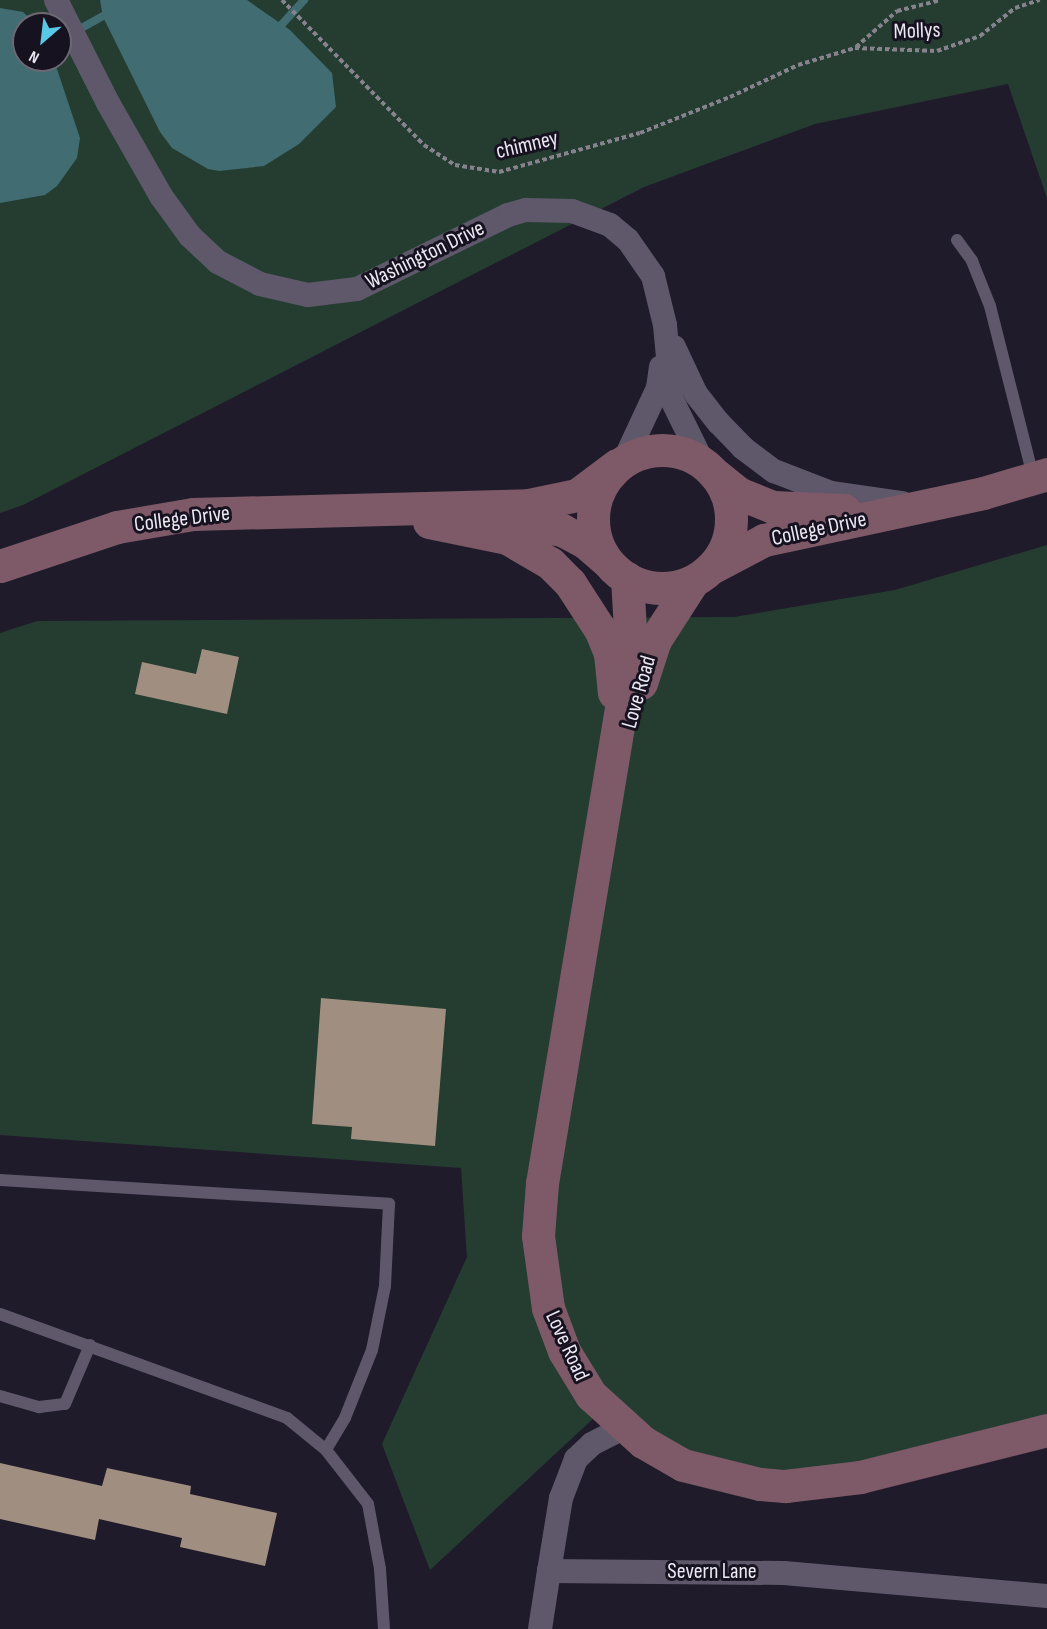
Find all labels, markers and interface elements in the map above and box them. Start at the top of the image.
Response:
north arrow [12,12,72,72]
street label: Mollys [893,17,941,45]
text: N [26,46,42,67]
street label: chimney [493,125,561,165]
street label: Washington Drive [361,215,489,295]
street label: College Drive [133,500,231,538]
street label: College Drive [769,506,869,552]
street label: Love Road [616,653,662,731]
street label: Love Road [539,1307,595,1385]
street label: Severn Lane [667,1559,757,1585]

